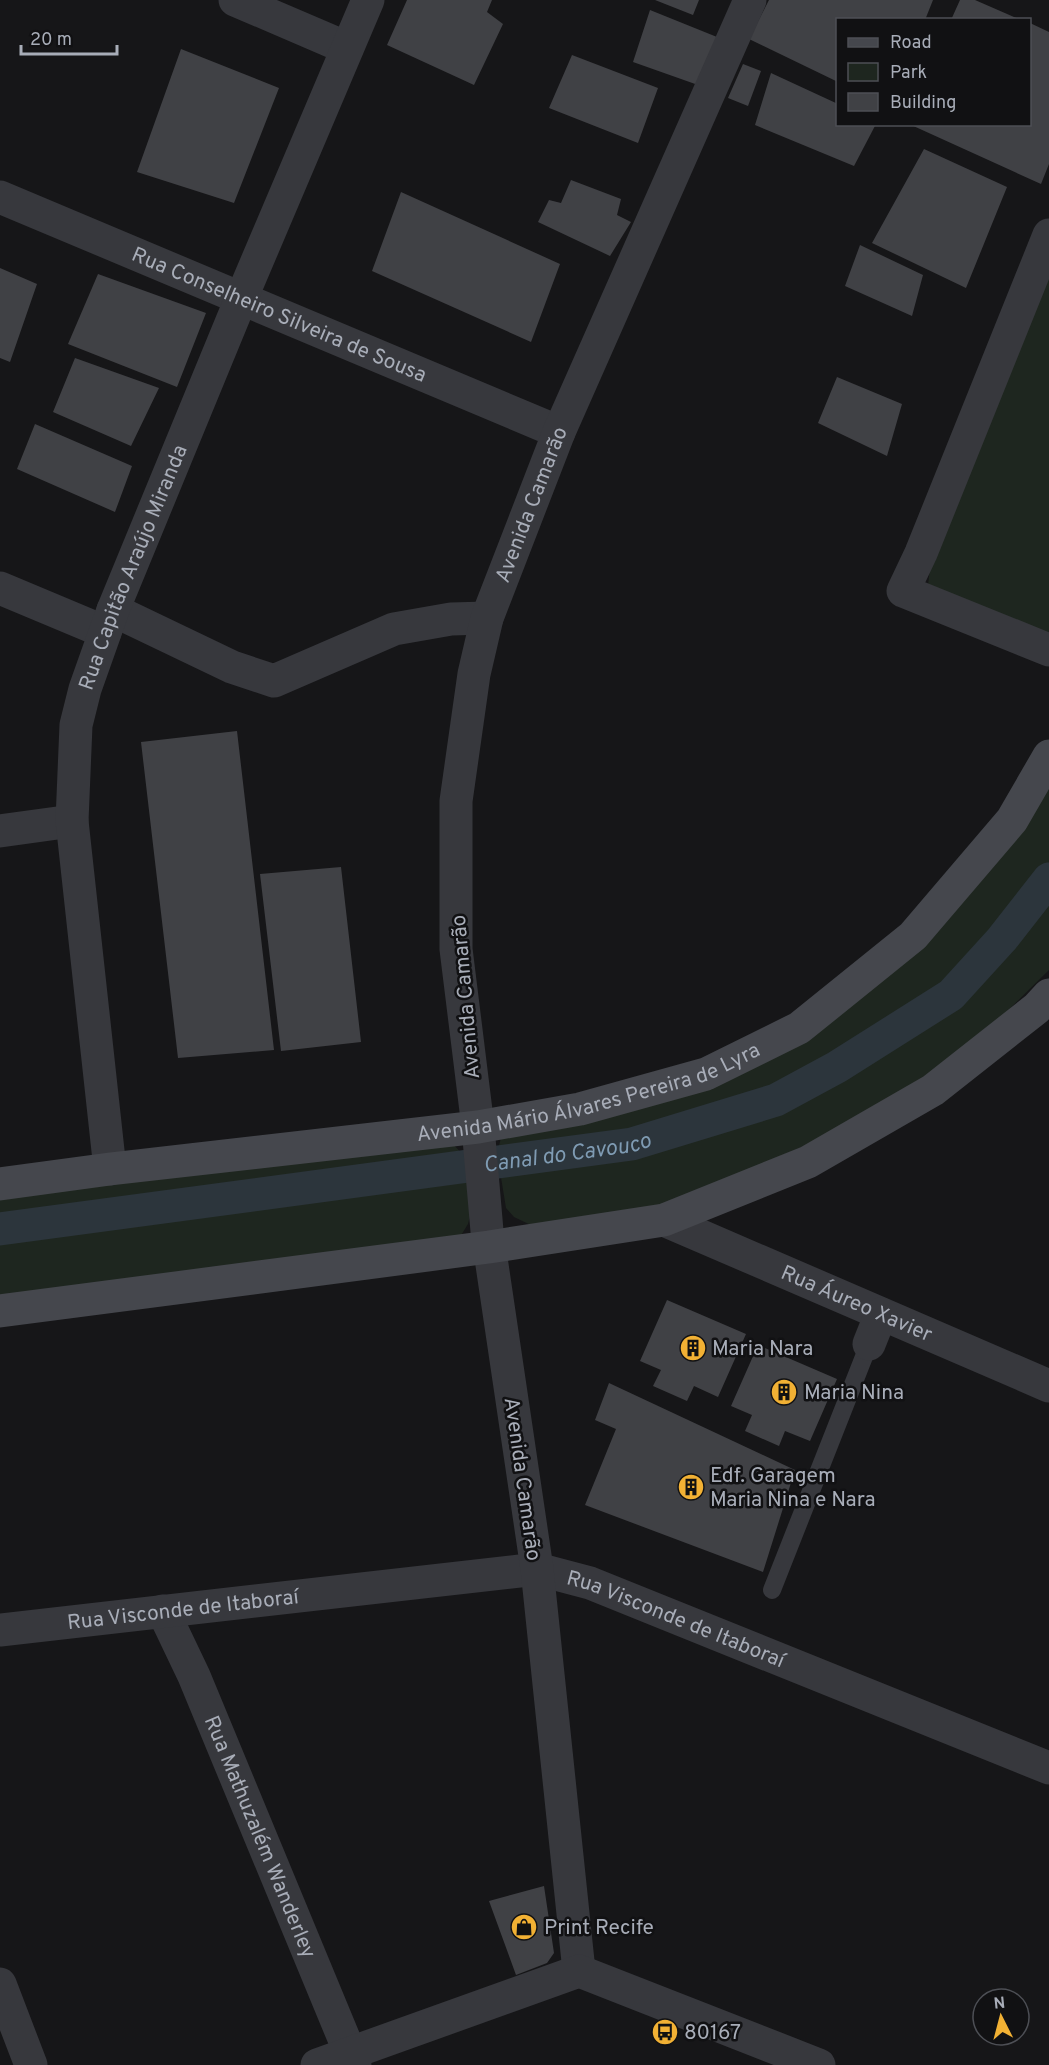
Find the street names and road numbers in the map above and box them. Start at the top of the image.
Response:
street label: Rua Conselheiro Silveira de Sousa [127,242,430,390]
street label: Avenida Camarão [490,423,575,587]
street label: Rua Capitão Araújo Miranda [74,441,195,694]
street label: Avenida Camarão [446,914,487,1080]
street label: Avenida Mário Álvares Pereira de Lyra [415,1037,765,1149]
street label: Rua Áureo Xavier [776,1260,936,1349]
street label: Avenida Camarão [497,1396,546,1563]
street label: Rua Visconde de Itaboraí [563,1565,790,1676]
street label: Rua Visconde de Itaboraí [66,1584,302,1637]
street label: Rua Mathuzalém Wanderley [197,1712,321,1963]

